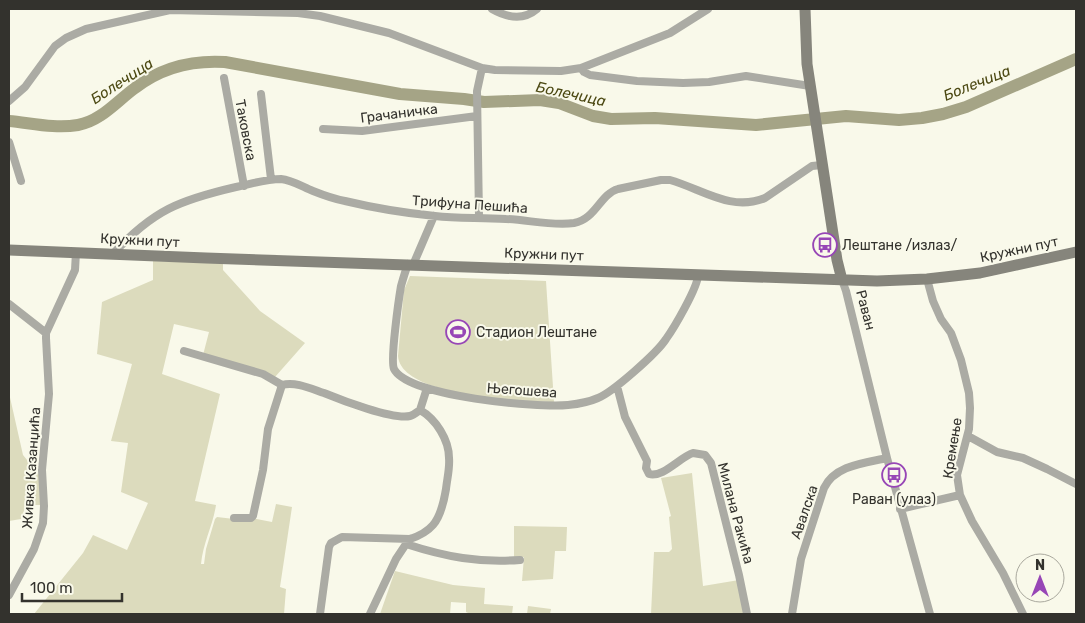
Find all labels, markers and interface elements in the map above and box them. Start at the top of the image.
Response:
water label: Болечица [87,54,157,108]
water label: Болечица [941,61,1013,105]
water label: Болечица [535,78,608,110]
street label: Таковска [231,98,260,162]
street label: Грачаничка [360,100,439,127]
street label: Трифуна Пешића [412,192,528,217]
street label: Кружни пут [100,230,180,251]
bus stop icon: Лештане /излаз/ [812,232,838,258]
street label: Кружни пут [978,233,1060,266]
place label: Лештане /излаз/ [842,237,957,254]
street label: Кружни пут [504,245,584,264]
street label: Раван [852,288,879,332]
sports icon: Стадион Лештане [445,319,471,345]
place label: Стадион Лештане [476,324,597,341]
street label: Његошева [486,380,558,401]
street label: Живка Казанџића [19,406,44,530]
street label: Кремење [939,416,966,480]
street label: Милана Ракића [714,461,757,566]
bus stop icon: Раван (улаз) [881,462,907,488]
street label: Авалска [787,483,822,541]
place label: Раван (улаз) [852,491,936,508]
north arrow [1015,553,1065,603]
text: N [1035,557,1045,574]
scale bar [22,570,122,602]
text: 100 m [30,579,72,597]

